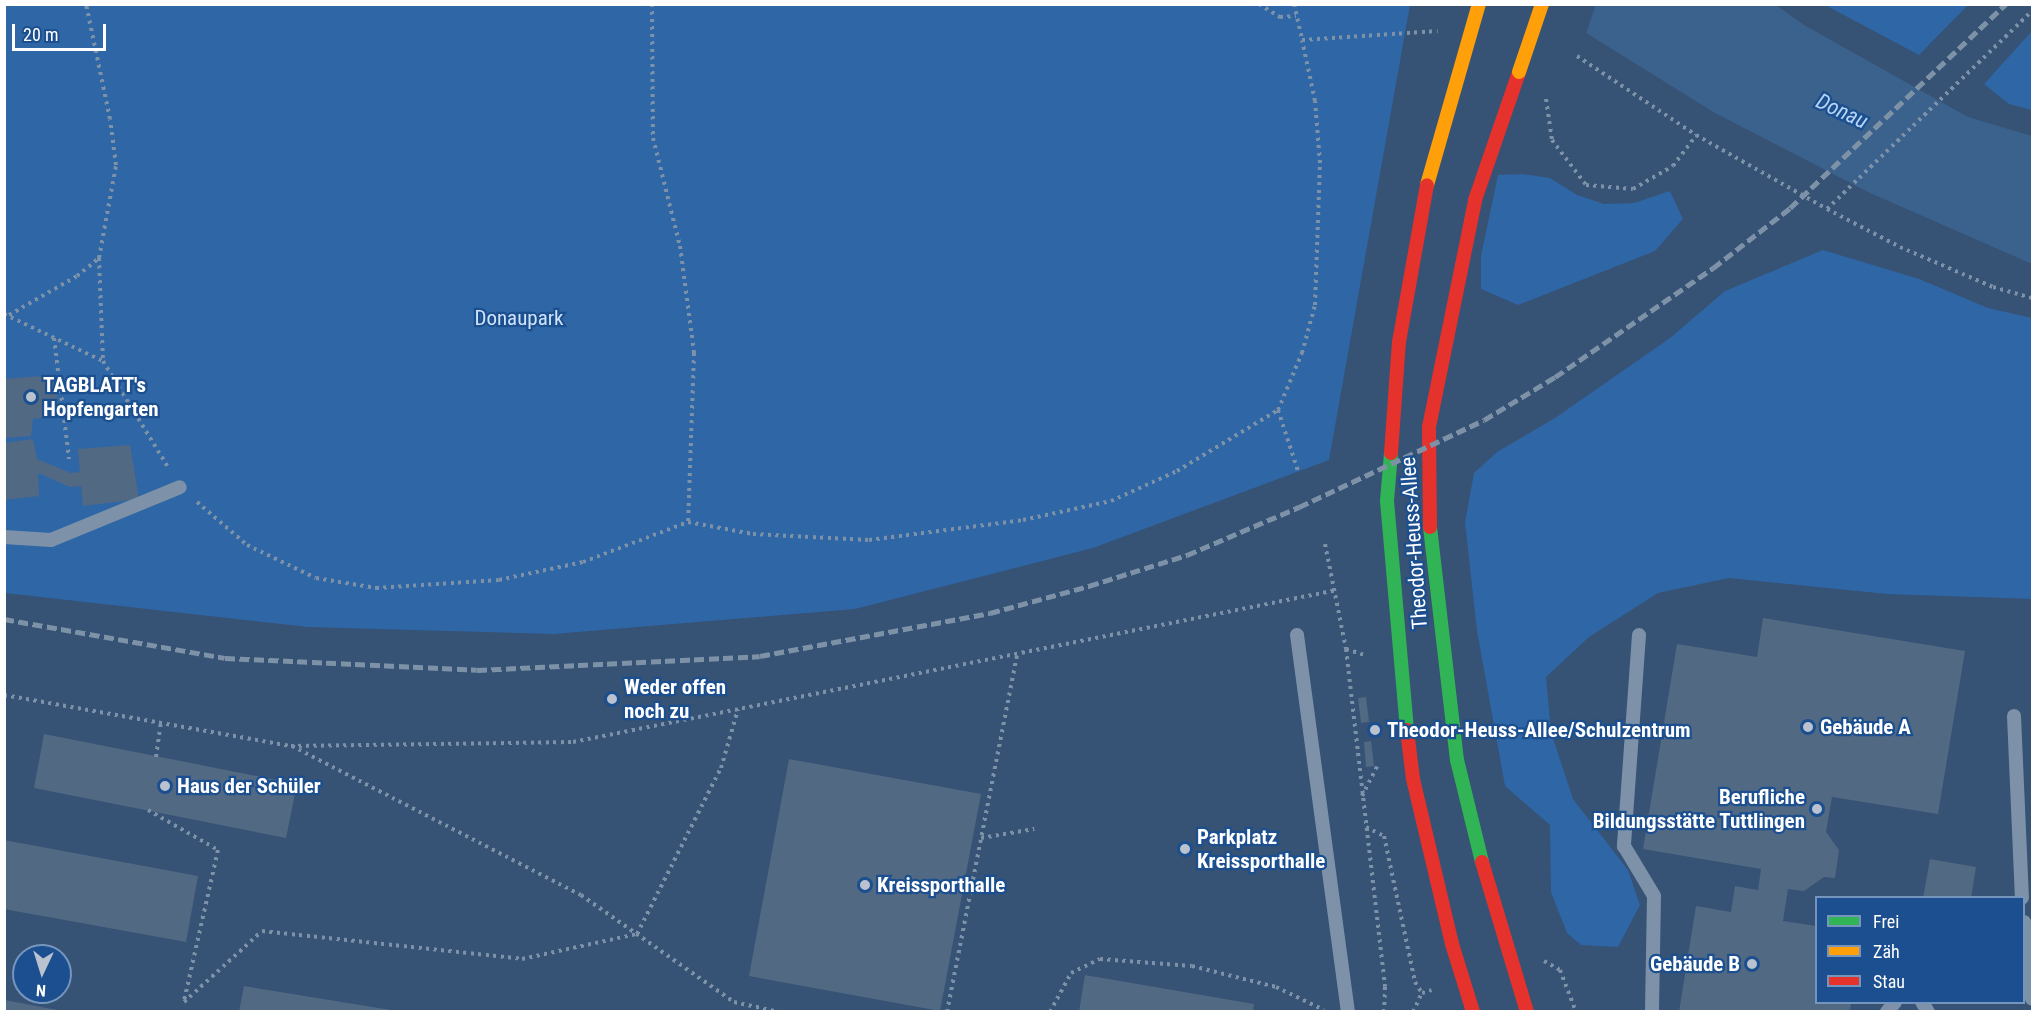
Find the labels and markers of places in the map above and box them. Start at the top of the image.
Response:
place label: TAGBLATT's Hopfengarten [43,372,159,422]
marker: TAGBLATT's Hopfengarten [24,390,38,404]
place label: Weder offen noch zu [624,674,726,724]
marker: Weder offen noch zu [605,692,619,706]
place label: Gebäude A [1820,714,1911,740]
place label: Theodor-Heuss-Allee/Schulzentrum [1387,717,1691,743]
marker: Gebäude A [1801,720,1815,734]
marker: Theodor-Heuss-Allee/Schulzentrum [1368,723,1382,737]
place label: Haus der Schüler [177,773,321,799]
marker: Haus der Schüler [158,779,172,793]
place label: Berufliche Bildungsstätte Tuttlingen [1592,784,1805,834]
marker: Berufliche Bildungsstätte Tuttlingen [1810,802,1824,816]
place label: Parkplatz Kreissporthalle [1197,824,1325,874]
marker: Parkplatz Kreissporthalle [1178,842,1192,856]
place label: Kreissporthalle [877,872,1005,898]
marker: Kreissporthalle [858,878,872,892]
place label: Gebäude B [1650,951,1740,977]
marker: Gebäude B [1745,957,1759,971]

